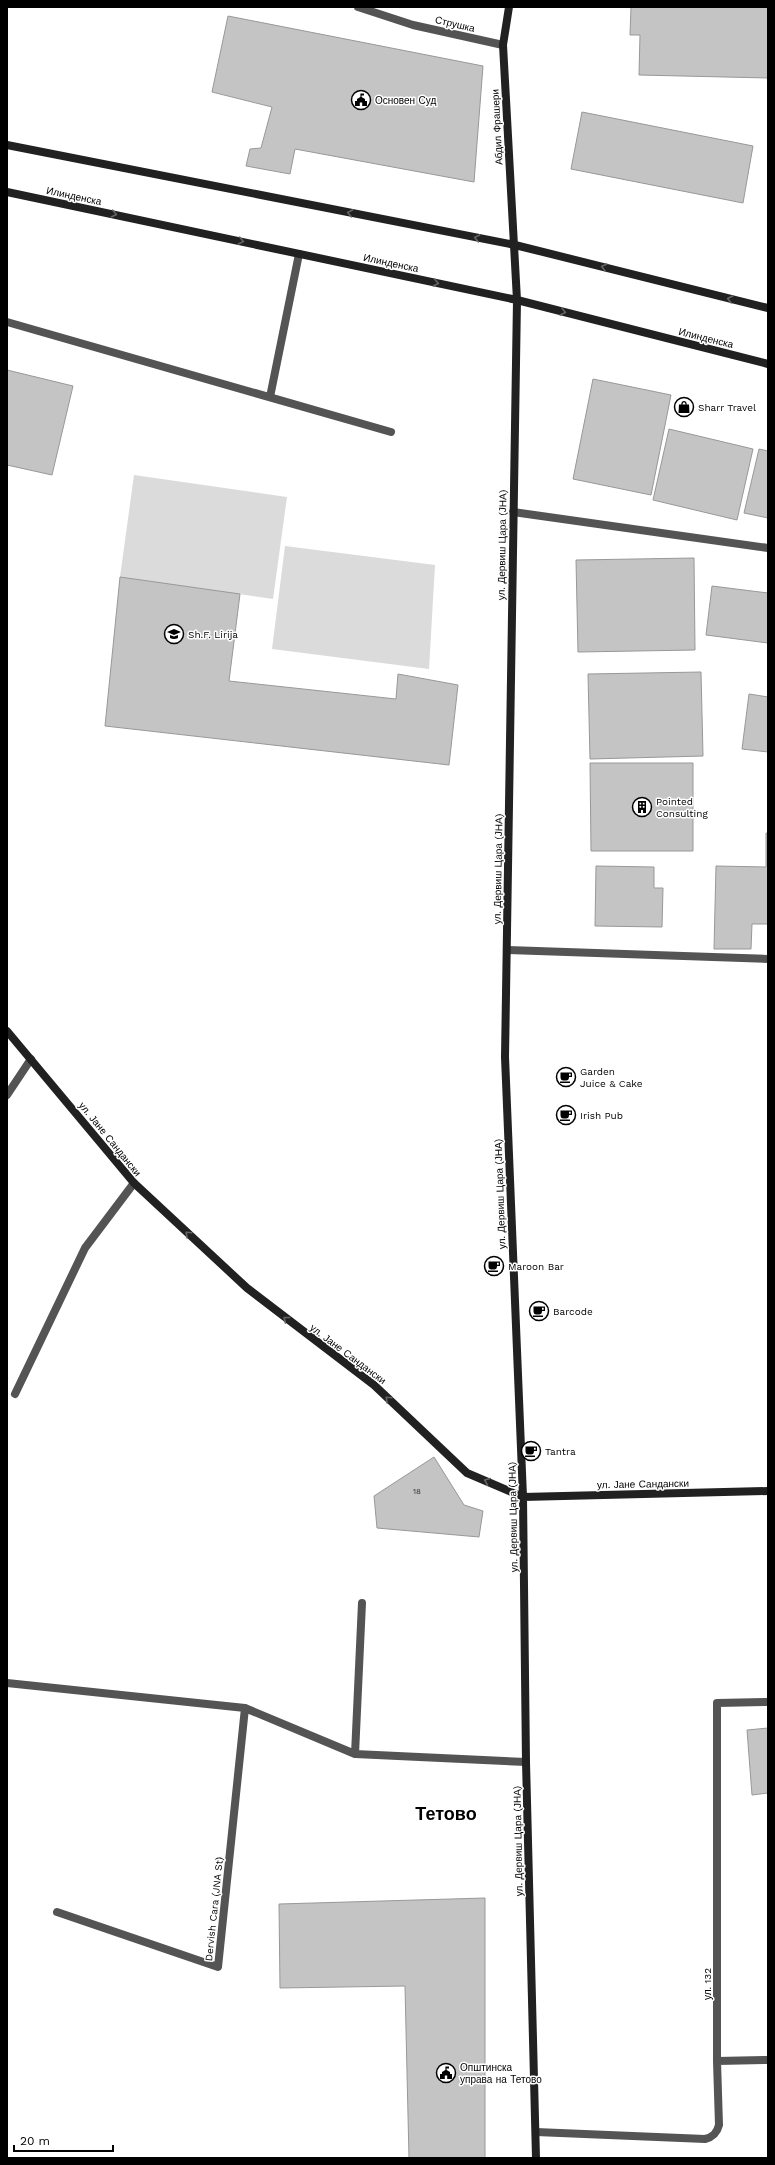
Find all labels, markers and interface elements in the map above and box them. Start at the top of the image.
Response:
street label: Струшка [434,14,476,34]
public building icon: Основен Суд [350,89,372,111]
street label: Абдил Фрашери [490,89,504,165]
place label: Основен Суд [375,95,436,106]
street label: Илинденска [45,185,103,207]
one-way arrow [347,209,353,218]
one-way arrow [110,210,117,218]
one-way arrow [474,234,480,243]
one-way arrow [238,237,244,245]
street label: Илинденска [362,252,420,274]
one-way arrow [601,264,607,272]
one-way arrow [433,279,440,287]
one-way arrow [727,295,733,303]
one-way arrow [559,307,566,316]
street label: Илинденска [677,326,735,350]
shop icon: Sharr Travel [673,396,695,418]
place label: Sharr Travel [698,402,756,413]
street label: ул. Дервиш Цара (ЈНА) [496,490,508,600]
school or university icon: Sh.F. Lirija [163,623,185,645]
place label: Sh.F. Lirija [188,629,238,640]
building icon: Pointed Consulting [631,796,653,818]
place label: Pointed Consulting [656,796,708,819]
street label: ул. Дервиш Цара (ЈНА) [492,814,504,924]
cafe icon: Garden Juice & Cake [555,1066,577,1088]
place label: Garden Juice & Cake [580,1066,643,1089]
street label: ул. Јане Сандански [77,1100,143,1178]
cafe icon: Irish Pub [555,1104,577,1126]
place label: Irish Pub [580,1110,623,1121]
street label: ул. Дервиш Цара (ЈНА) [493,1139,507,1249]
one-way arrow [185,1231,193,1238]
cafe icon: Maroon Bar [483,1255,505,1277]
place label: Maroon Bar [508,1261,564,1272]
cafe icon: Barcode [528,1300,550,1322]
place label: Barcode [553,1306,593,1317]
one-way arrow [283,1317,290,1324]
street label: ул. Јане Сандански [308,1322,388,1386]
one-way arrow [385,1396,393,1404]
cafe icon: Tantra [520,1440,542,1462]
place label: Tantra [545,1446,576,1457]
street label: ул. Дервиш Цара (ЈНА) [507,1462,519,1572]
one-way arrow [484,1478,492,1486]
street label: ул. Јане Сандански [597,1478,689,1490]
house number: 18 [413,1487,421,1496]
street label: ул. Дервиш Цара (ЈНА) [512,1786,524,1896]
district label: Тетово [415,1803,477,1824]
street label: Dervish Cara (JNA St) [203,1856,225,1962]
street label: ул. 132 [702,1968,713,2000]
public building icon: Општинска управа на Тетово [435,2062,457,2084]
place label: Општинска управа на Тетово [460,2062,542,2085]
scale bar [14,2127,113,2153]
text: 20 m [20,2134,50,2148]

